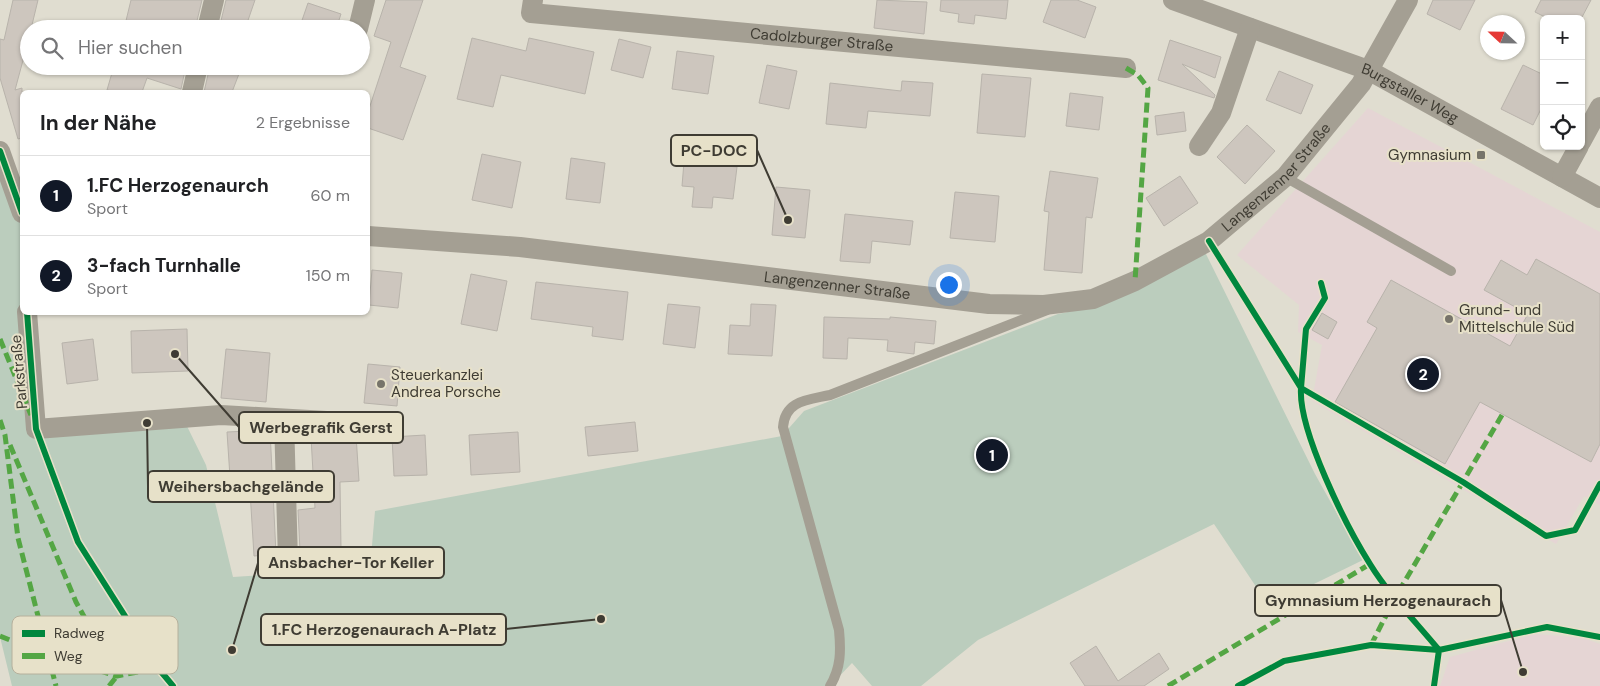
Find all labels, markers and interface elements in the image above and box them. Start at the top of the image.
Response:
north arrow [1480,15,1525,60]
map controls [1540,15,1585,150]
button: + [1540,15,1585,60]
search box [20,20,370,75]
street label: Cadolzburger Straße [749,23,894,56]
icon: search [38,34,66,62]
text: Hier suchen [78,35,182,60]
street label: Burgstaller Weg [1359,58,1462,128]
button: − [1540,60,1585,105]
button: locate [1540,105,1585,150]
text: In der Nähe [40,109,157,137]
text: 2 Ergebnisse [256,112,350,133]
street label: Langenzenner Straße [1217,119,1335,236]
callout: PC-DOC [671,135,757,166]
text: PC-DOC [681,140,747,161]
place label: Gymnasium [1388,145,1471,165]
marker: Gymnasium [1475,149,1487,161]
text: 1.FC Herzogenaurch [87,173,269,198]
text: 1 [53,185,59,206]
text: 60 m [310,185,350,206]
text: Sport [87,198,128,219]
text: 3-fach Turnhalle [87,253,241,278]
text: 2 [51,265,61,286]
text: 150 m [306,265,350,286]
street label: Langenzenner Straße [763,267,912,304]
your location [936,272,962,298]
text: Sport [87,278,128,299]
place label: Grund- und Mittelschule Süd [1459,300,1575,337]
marker: Grund- und Mittelschule Süd [1443,313,1455,325]
street label: Parkstraße [6,334,32,410]
pin: 2 [1407,355,1439,393]
place label: Steuerkanzlei Andrea Porsche [391,365,501,402]
marker: Steuerkanzlei Andrea Porsche [375,378,387,390]
callout: Werbegrafik Gerst [239,412,403,443]
text: Werbegrafik Gerst [249,417,393,438]
pin: 1 [976,436,1008,474]
callout: Weihersbachgelände [148,471,334,502]
text: Weihersbachgelände [158,476,324,497]
callout: Ansbacher-Tor Keller [258,547,444,578]
text: Ansbacher-Tor Keller [268,552,434,573]
callout: Gymnasium Herzogenaurach [1255,585,1501,616]
text: Gymnasium Herzogenaurach [1265,590,1491,611]
callout: 1.FC Herzogenaurach A-Platz [261,614,506,645]
legend [12,616,178,674]
text: 1.FC Herzogenaurach A-Platz [272,619,496,640]
text: Radweg [54,624,105,642]
text: Weg [54,647,83,665]

